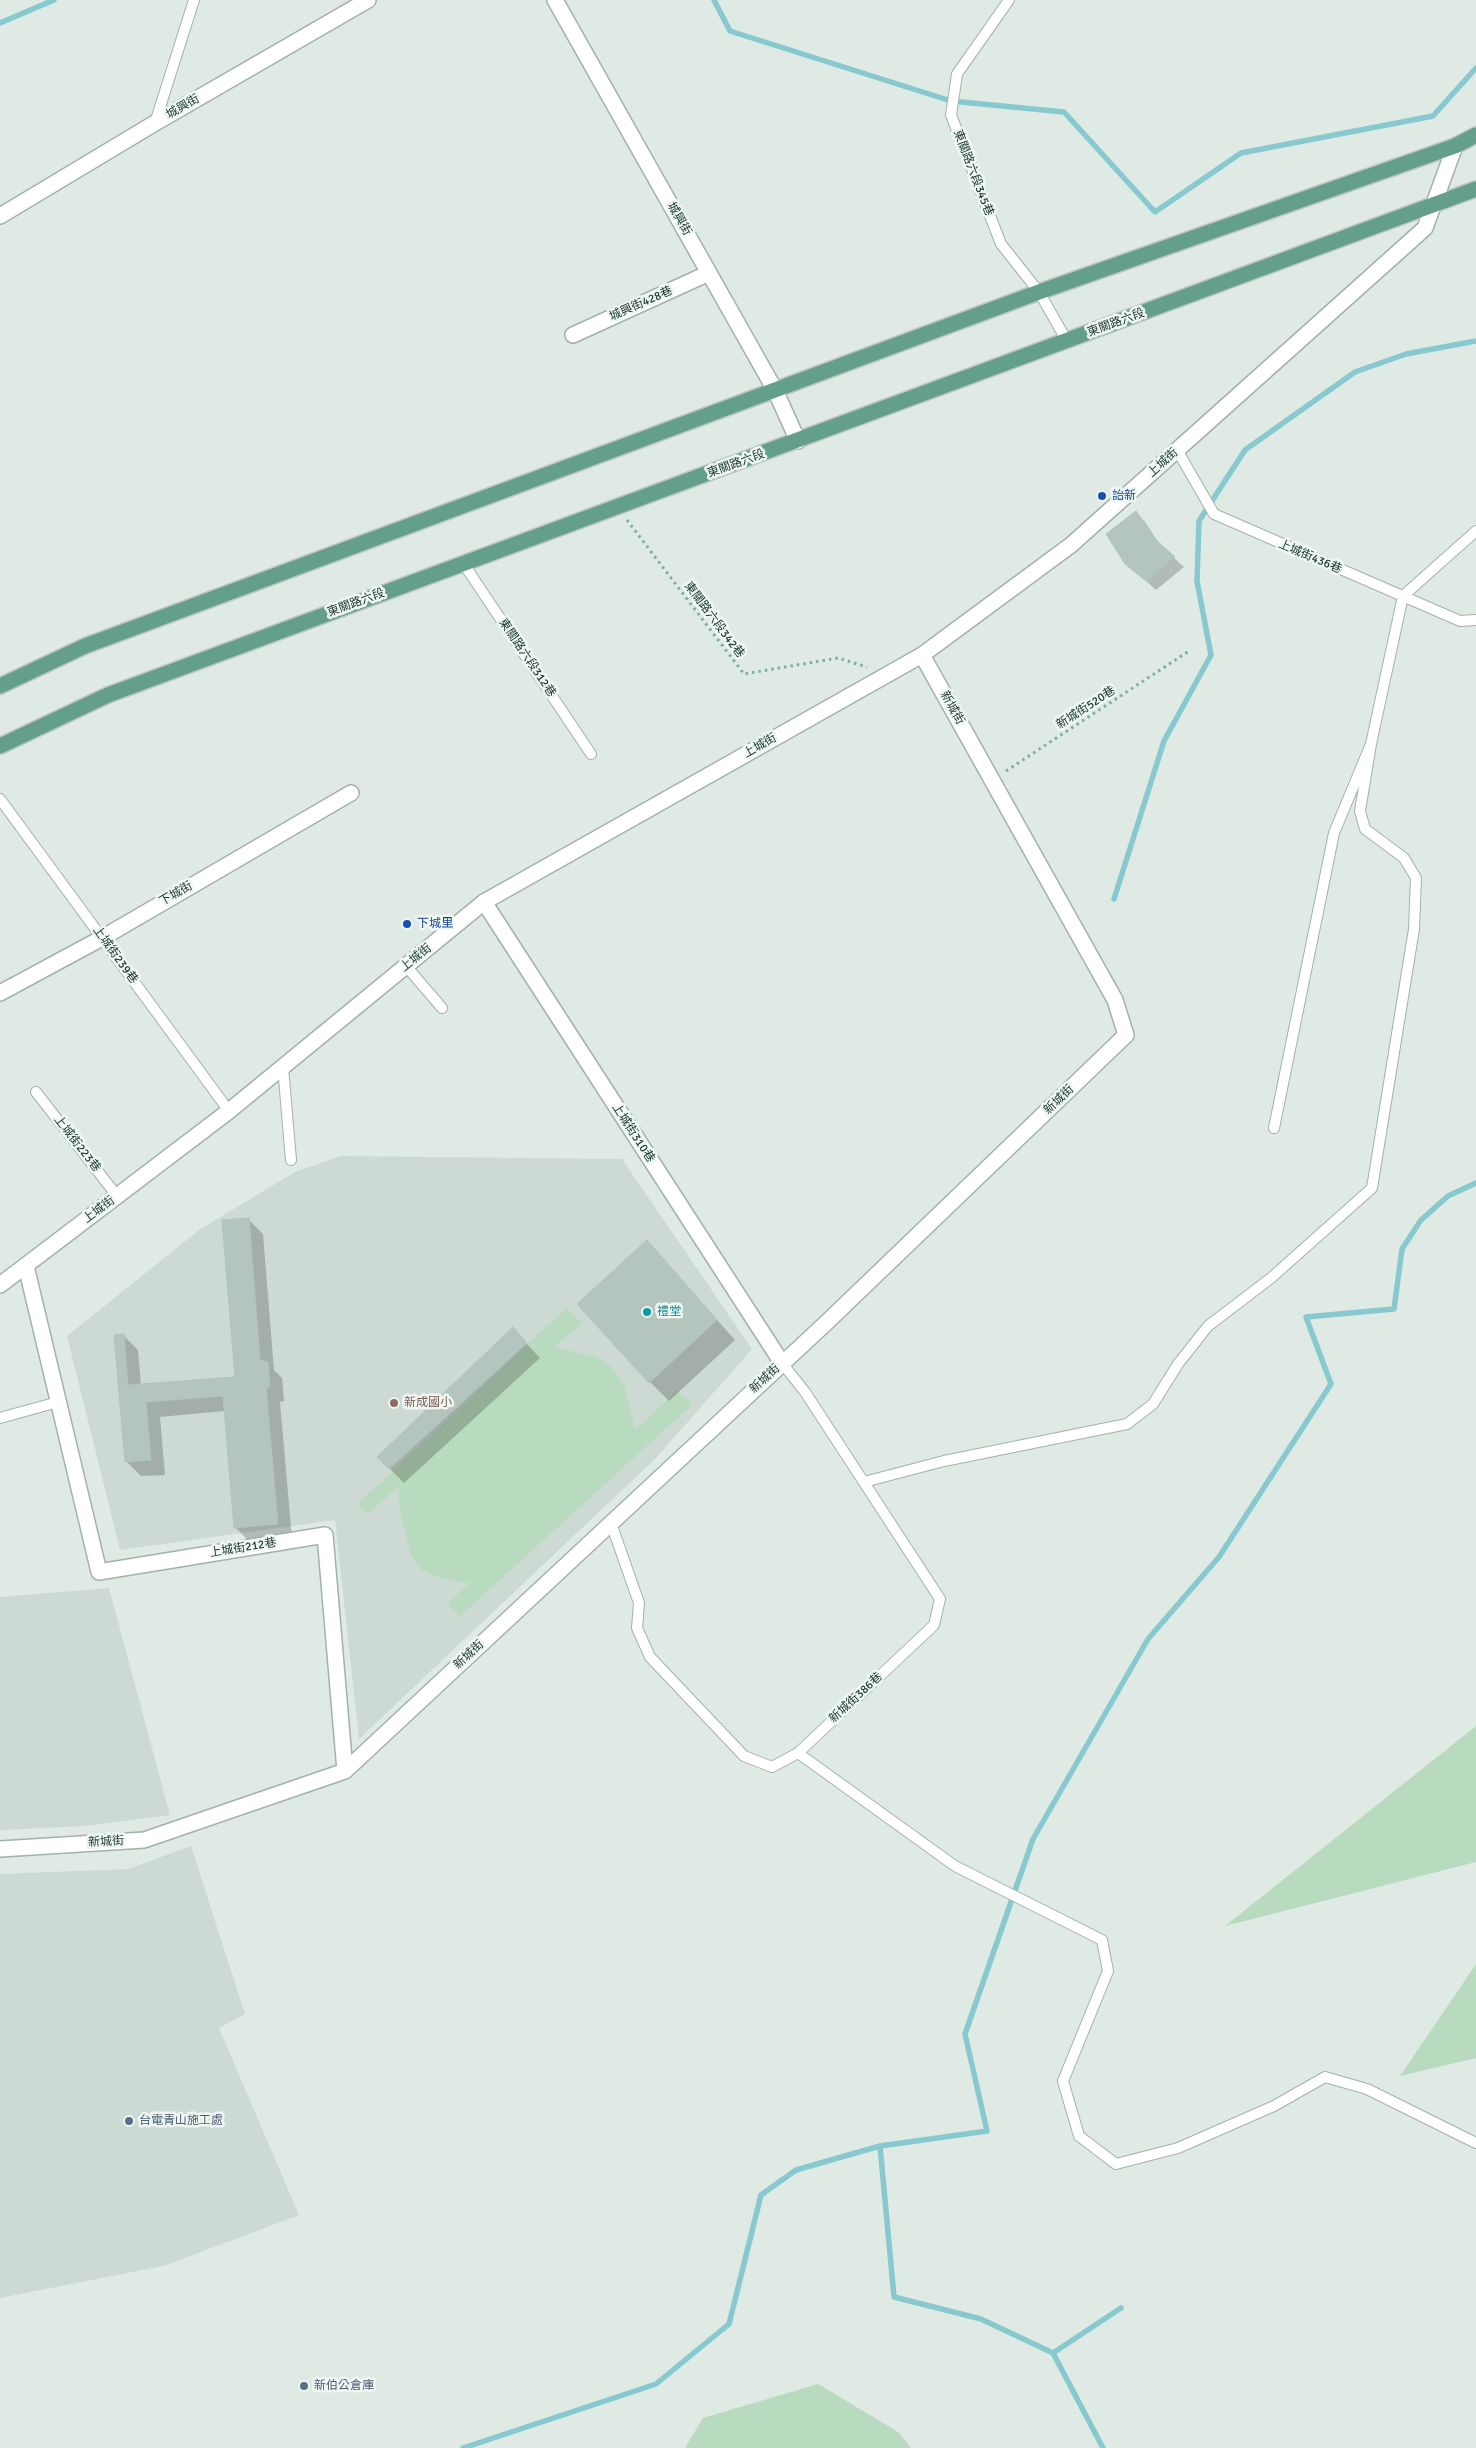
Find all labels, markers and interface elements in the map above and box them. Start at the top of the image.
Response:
street label: 城興街 [164,92,202,122]
street label: 東關路六段345巷 [950,128,996,218]
street label: 城興街 [664,200,694,238]
street label: 城興街428巷 [607,284,675,324]
street label: 東關路六段 [1085,306,1147,340]
street label: 上城街 [1145,446,1181,480]
street label: 東關路六段 [705,447,767,481]
place label: 詒新 [1112,489,1136,503]
marker: 詒新 [1096,490,1108,502]
street label: 上城街436巷 [1276,537,1344,577]
street label: 東關路六段342巷 [681,579,747,661]
street label: 東關路六段 [325,586,387,620]
street label: 東關路六段312巷 [495,616,559,700]
street label: 新城街520巷 [1054,684,1118,732]
street label: 新城街 [937,689,967,727]
street label: 上城街 [741,731,779,761]
street label: 下城街 [157,879,195,909]
place label: 下城里 [417,917,453,931]
marker: 下城里 [401,918,413,930]
street label: 上城街239巷 [89,923,141,987]
street label: 上城街 [397,941,435,975]
street label: 新城街 [1041,1082,1077,1118]
street label: 上城街310巷 [609,1101,657,1165]
street label: 上城街223巷 [51,1113,103,1175]
street label: 上城街 [80,1193,118,1227]
place label: 禮堂 [657,1305,681,1319]
marker: 禮堂 [641,1306,653,1318]
street label: 新城街 [747,1361,783,1397]
place label: 新成國小 [404,1396,452,1410]
marker: 新成國小 [388,1397,400,1409]
street label: 上城街212巷 [209,1536,277,1560]
street label: 新城街 [451,1637,487,1673]
street label: 新城街386巷 [826,1670,886,1726]
street label: 新城街 [88,1834,124,1850]
place label: 台電青山施工處 [139,2114,223,2128]
marker: 台電青山施工處 [123,2115,135,2127]
place label: 新伯公倉庫 [314,2379,374,2393]
marker: 新伯公倉庫 [298,2380,310,2392]

